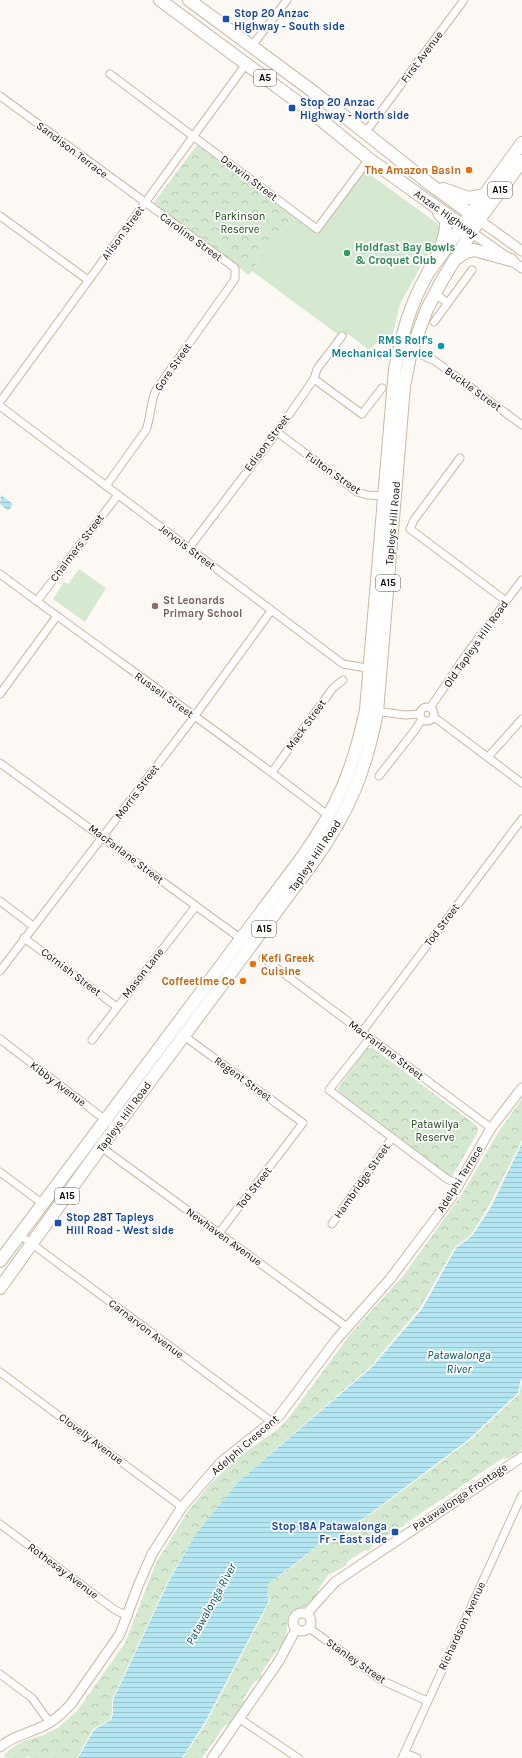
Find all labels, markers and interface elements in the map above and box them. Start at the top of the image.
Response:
place label: Stop 20 Anzac Highway - South side [234,7,345,33]
marker: Stop 20 Anzac Highway - South side [221,14,231,24]
street label: First Avenue [398,28,446,86]
road number: A5 [254,70,276,86]
place label: Stop 20 Anzac Highway - North side [300,96,409,122]
marker: Stop 20 Anzac Highway - North side [287,103,297,113]
street label: Sandison Terrace [34,119,110,181]
street label: Darwin Street [218,152,280,204]
place label: The Amazon Basin [365,164,461,177]
marker: The Amazon Basin [464,165,474,175]
road number: A15 [488,182,512,198]
street label: Anzac Highway [411,187,481,241]
street label: Alison Street [99,203,147,263]
street label: Caroline Street [157,210,225,264]
park label: Parkinson Reserve [215,210,265,236]
place label: Holdfast Bay Bowls & Croquet Club [355,241,455,267]
marker: Holdfast Bay Bowls & Croquet Club [342,248,352,258]
place label: RMS Rolf's Mechanical Service [331,334,433,360]
street label: Gore Street [152,341,194,393]
marker: RMS Rolf's Mechanical Service [436,341,446,351]
street label: Buckle Street [442,364,504,414]
street label: Edison Street [242,412,292,474]
street label: Fulton Street [303,449,363,497]
street label: Tapleys Hill Road [383,481,403,565]
street label: Chalmers Street [47,512,107,584]
street label: Jervois Street [156,522,218,572]
road number: A15 [376,575,400,591]
place label: St Leonards Primary School [163,594,242,620]
street label: Old Tapleys Hill Road [441,598,511,690]
marker: St Leonards Primary School [150,601,160,611]
street label: Russell Street [132,669,196,721]
street label: Mack Street [283,697,329,753]
street label: Morris Street [112,762,162,822]
street label: Tapleys Hill Road [286,818,344,894]
street label: MacFarlane Street [86,821,166,887]
street label: Tod Street [422,901,462,949]
road number: A15 [252,921,276,937]
street label: Cornish Street [38,945,104,999]
street label: Mason Lane [119,945,167,1001]
place label: Kefi Greek Cuisine [261,952,315,978]
marker: Kefi Greek Cuisine [248,959,258,969]
place label: Coffeetime Co [162,975,235,988]
marker: Coffeetime Co [238,976,248,986]
street label: MacFarlane Street [346,1017,426,1083]
street label: Regent Street [212,1054,274,1104]
street label: Kibby Avenue [27,1059,89,1110]
street label: Tapleys Hill Road [94,1079,154,1155]
park label: Patawilya Reserve [411,1118,459,1144]
street label: Hambridge Street [331,1141,393,1221]
street label: Adelphi Terrace [434,1143,486,1215]
street label: Tod Street [233,1164,275,1212]
road number: A15 [55,1188,79,1204]
street label: Newhaven Avenue [184,1205,265,1269]
place label: Stop 28T Tapleys Hill Road - West side [66,1211,174,1237]
marker: Stop 28T Tapleys Hill Road - West side [53,1218,63,1228]
street label: Carnarvon Avenue [106,1297,186,1362]
water label: Patawalonga River [427,1348,491,1376]
street label: Clovelly Avenue [56,1411,126,1468]
street label: Adelphi Crescent [209,1412,281,1478]
street label: Patawalonga Frontage [410,1460,510,1534]
place label: Stop 18A Patawalonga Fr - East side [272,1520,387,1546]
marker: Stop 18A Patawalonga Fr - East side [390,1527,400,1537]
street label: Rothesay Avenue [25,1540,101,1602]
water label: Patawalonga River [183,1560,240,1647]
street label: Richardson Avenue [436,1579,488,1672]
street label: Stanley Street [324,1636,388,1686]

